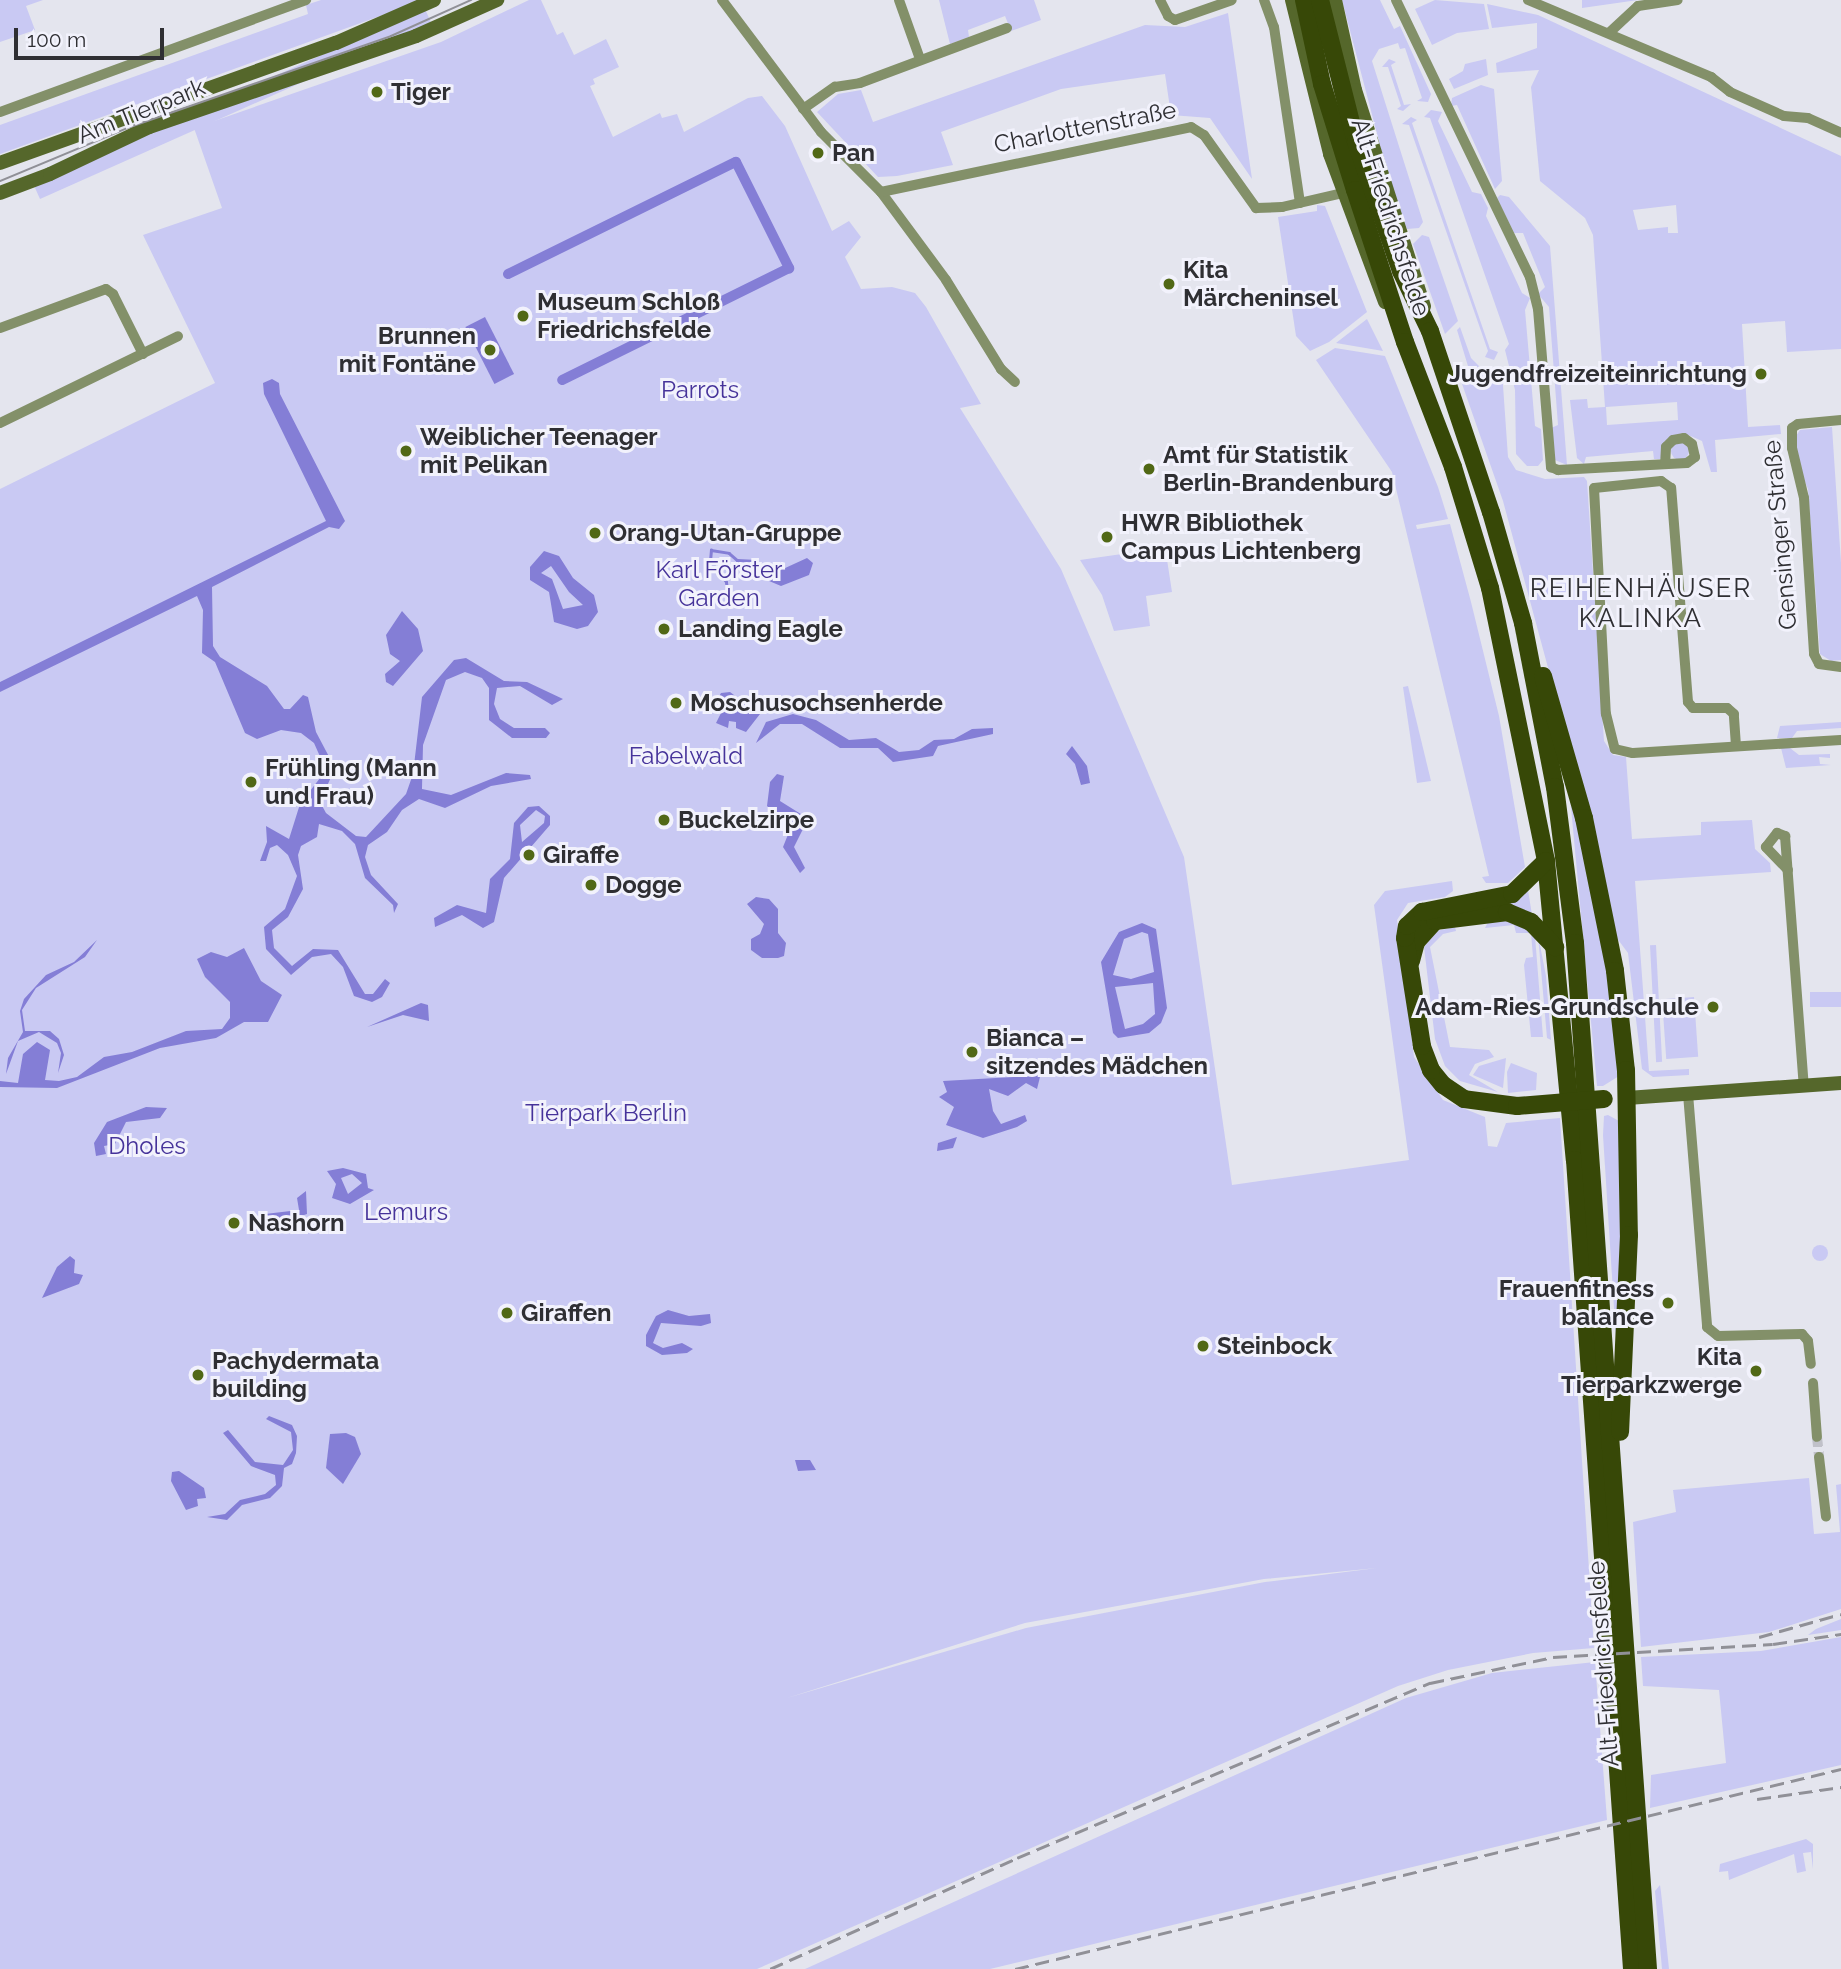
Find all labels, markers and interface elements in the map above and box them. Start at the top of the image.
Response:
scale bar [18,14,168,58]
text: 100 m [27,27,86,52]
street label: Am Tierpark [73,72,209,150]
place label: Tiger [391,78,451,106]
marker: Tiger [369,84,385,100]
street label: Charlottenstraße [991,95,1179,159]
street label: Alt-Friedrichsfelde [1345,114,1437,320]
place label: Pan [832,139,875,167]
marker: Pan [810,145,826,161]
place label: Kita Märcheninsel [1183,256,1338,312]
marker: Kita Märcheninsel [1161,276,1177,292]
place label: Museum Schloß Friedrichsfelde [537,288,720,344]
marker: Museum Schloß Friedrichsfelde [515,308,531,324]
place label: Brunnen mit Fontäne [339,322,476,378]
marker: Brunnen mit Fontäne [482,342,498,358]
place label: Jugendfreizeiteinrichtung [1449,360,1747,388]
marker: Jugendfreizeiteinrichtung [1753,366,1769,382]
park label: Parrots [661,376,739,404]
place label: Weiblicher Teenager mit Pelikan [420,423,659,479]
street label: Gensinger Straße [1757,439,1803,631]
place label: Amt für Statistik Berlin-Brandenburg [1163,441,1394,497]
marker: Weiblicher Teenager mit Pelikan [398,443,414,459]
marker: Amt für Statistik Berlin-Brandenburg [1141,461,1157,477]
place label: HWR Bibliothek Campus Lichtenberg [1121,509,1361,565]
place label: Orang-Utan-Gruppe [609,519,841,547]
marker: Orang-Utan-Gruppe [587,525,603,541]
marker: HWR Bibliothek Campus Lichtenberg [1099,529,1115,545]
park label: Karl Förster Garden [655,556,783,612]
district label: REIHENHÄUSER KALINKA [1531,573,1751,634]
place label: Landing Eagle [678,615,843,643]
marker: Landing Eagle [656,621,672,637]
place label: Moschusochsenherde [690,689,943,717]
marker: Moschusochsenherde [668,695,684,711]
park label: Fabelwald [629,742,743,770]
place label: Frühling (Mann und Frau) [265,754,437,810]
marker: Frühling (Mann und Frau) [243,774,259,790]
place label: Buckelzirpe [678,806,814,834]
marker: Buckelzirpe [656,812,672,828]
place label: Giraffe [543,841,619,869]
marker: Giraffe [521,847,537,863]
place label: Dogge [605,871,682,899]
marker: Dogge [583,877,599,893]
place label: Adam-Ries-Grundschule [1415,993,1699,1021]
marker: Adam-Ries-Grundschule [1705,999,1721,1015]
place label: Bianca – sitzendes Mädchen [986,1024,1208,1080]
marker: Bianca – sitzendes Mädchen [964,1044,980,1060]
park label: Tierpark Berlin [525,1099,687,1127]
park label: Dholes [108,1132,186,1160]
park label: Lemurs [364,1198,448,1226]
place label: Nashorn [248,1209,345,1237]
marker: Nashorn [226,1215,242,1231]
place label: Frauenfitness balance [1499,1275,1654,1331]
marker: Frauenfitness balance [1660,1295,1676,1311]
place label: Giraffen [521,1299,612,1327]
marker: Giraffen [499,1305,515,1321]
place label: Steinbock [1217,1332,1332,1360]
marker: Steinbock [1195,1338,1211,1354]
place label: Kita Tierparkzwerge [1561,1343,1742,1399]
place label: Pachydermata building [212,1347,379,1403]
marker: Kita Tierparkzwerge [1748,1363,1764,1379]
marker: Pachydermata building [190,1367,206,1383]
street label: Alt-Friedrichsfelde [1581,1560,1625,1768]

